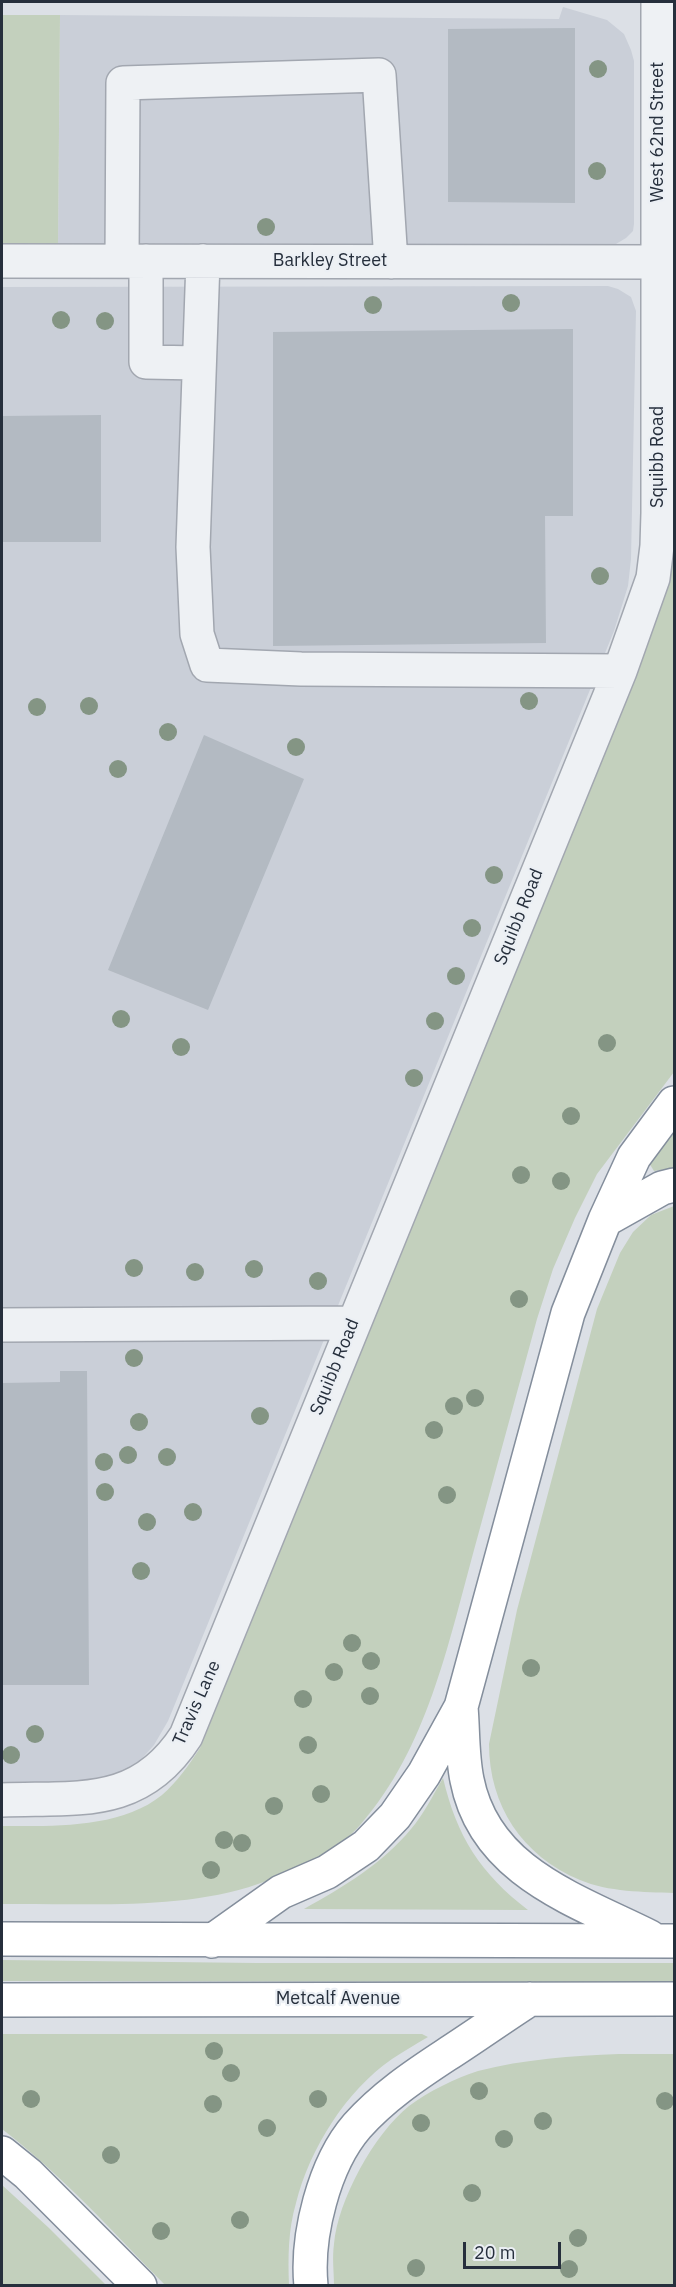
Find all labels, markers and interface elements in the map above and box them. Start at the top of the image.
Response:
street label: West 62nd Street [647,62,669,202]
street label: Barkley Street [273,250,387,272]
street label: Squibb Road [647,406,669,508]
street label: Squibb Road [490,866,548,968]
street label: Squibb Road [306,1316,364,1418]
street label: Travis Lane [169,1657,225,1749]
street label: Metcalf Avenue [276,1988,400,2010]
scale bar [466,2230,564,2268]
text: 20 m [474,2241,516,2264]

